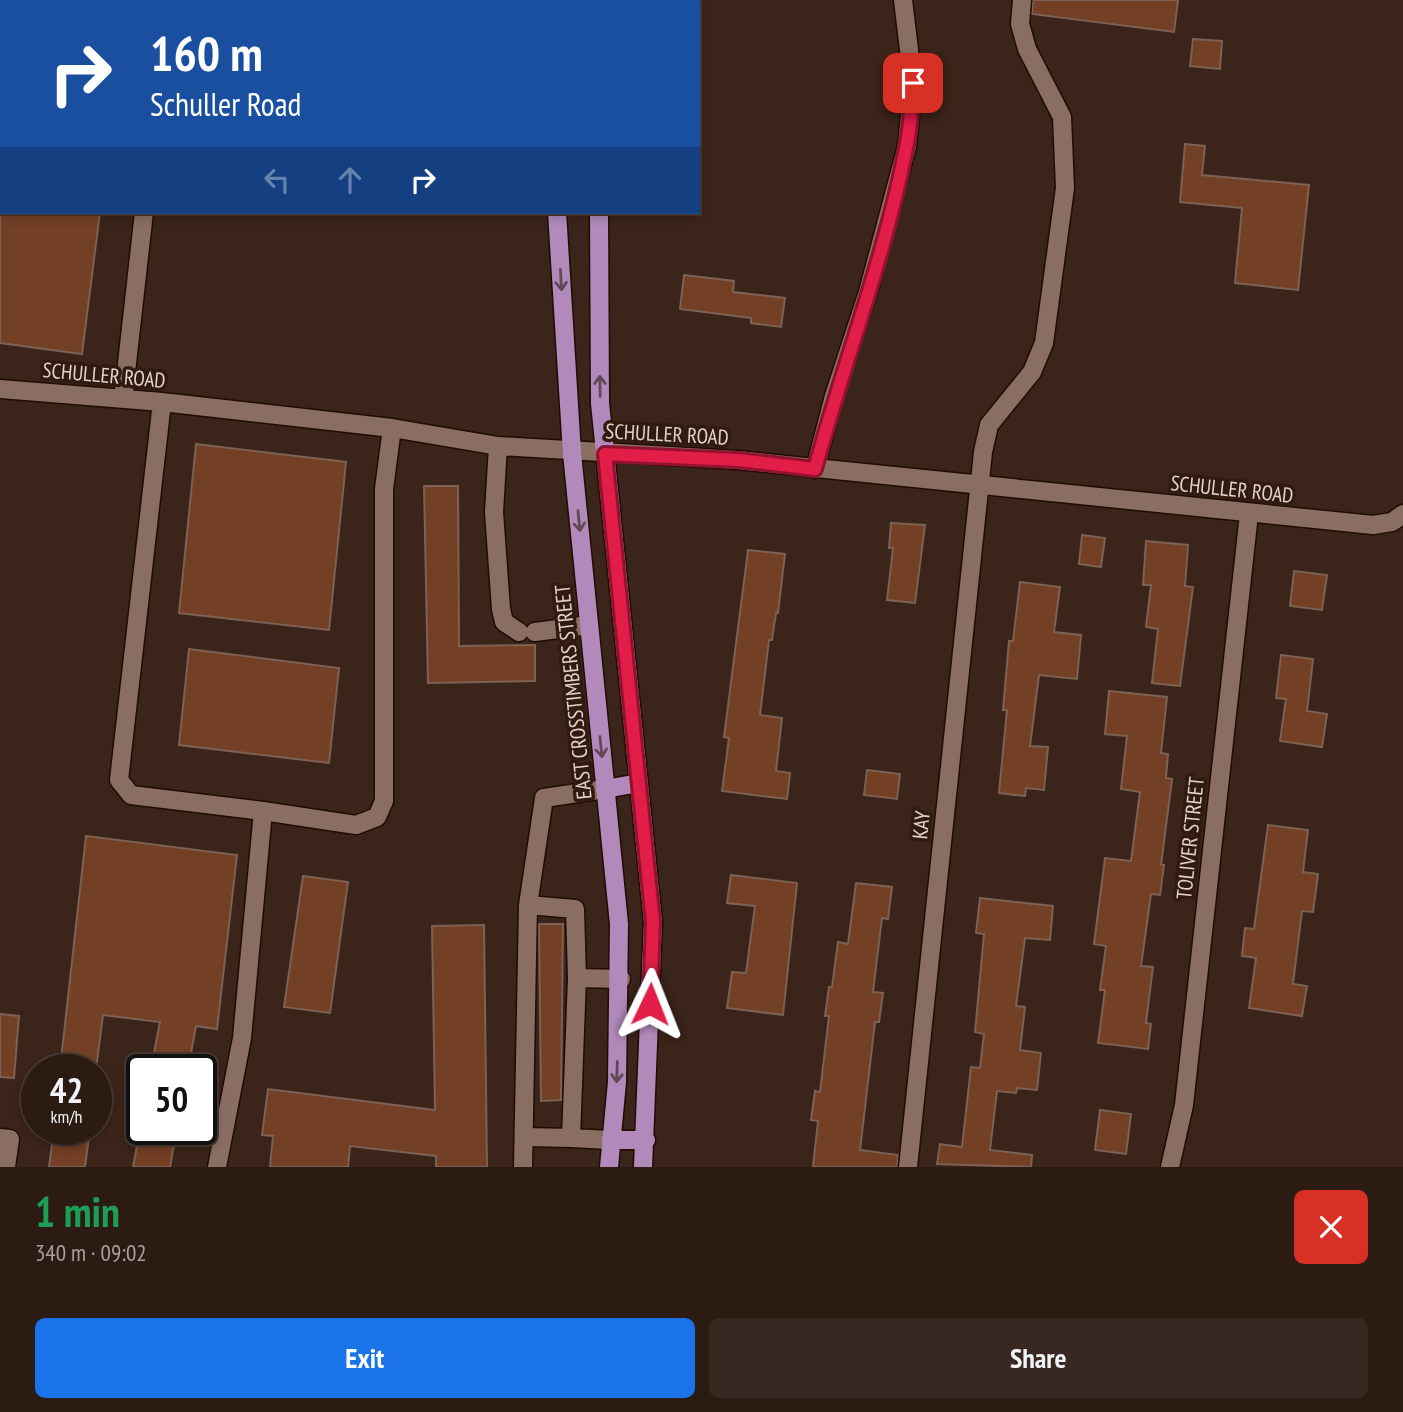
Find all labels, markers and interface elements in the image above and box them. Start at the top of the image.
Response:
text: 160 m [150,21,263,85]
icon: right [35,28,126,119]
pin [883,53,943,113]
icon: arrive [894,64,932,102]
text: Schuller Road [150,83,301,125]
icon: left [258,161,296,199]
icon: ahead [331,161,369,199]
icon: right [404,161,442,199]
one-way arrow [555,268,568,291]
street label: SCHULLER ROAD [41,356,167,394]
one-way arrow [593,375,607,398]
street label: SCHULLER ROAD [605,417,729,451]
street label: SCHULLER ROAD [1169,469,1295,509]
one-way arrow [572,509,585,532]
street label: EAST CROSSTIMBERS STREET [548,583,598,801]
one-way arrow [595,736,608,758]
street label: TOLIVER STREET [1170,775,1210,901]
street label: KAY [906,809,936,840]
position arrow [613,967,687,1041]
speed limit sign: 50 [126,1054,217,1145]
one-way arrow [611,1060,624,1083]
text: 42 [50,1067,83,1113]
text: km/h [51,1105,82,1128]
text: 1 min [35,1184,120,1239]
button: close [1294,1190,1368,1264]
text: 340 m · 09:02 [35,1238,147,1267]
button: Exit [35,1318,695,1398]
button: Share [709,1318,1368,1398]

